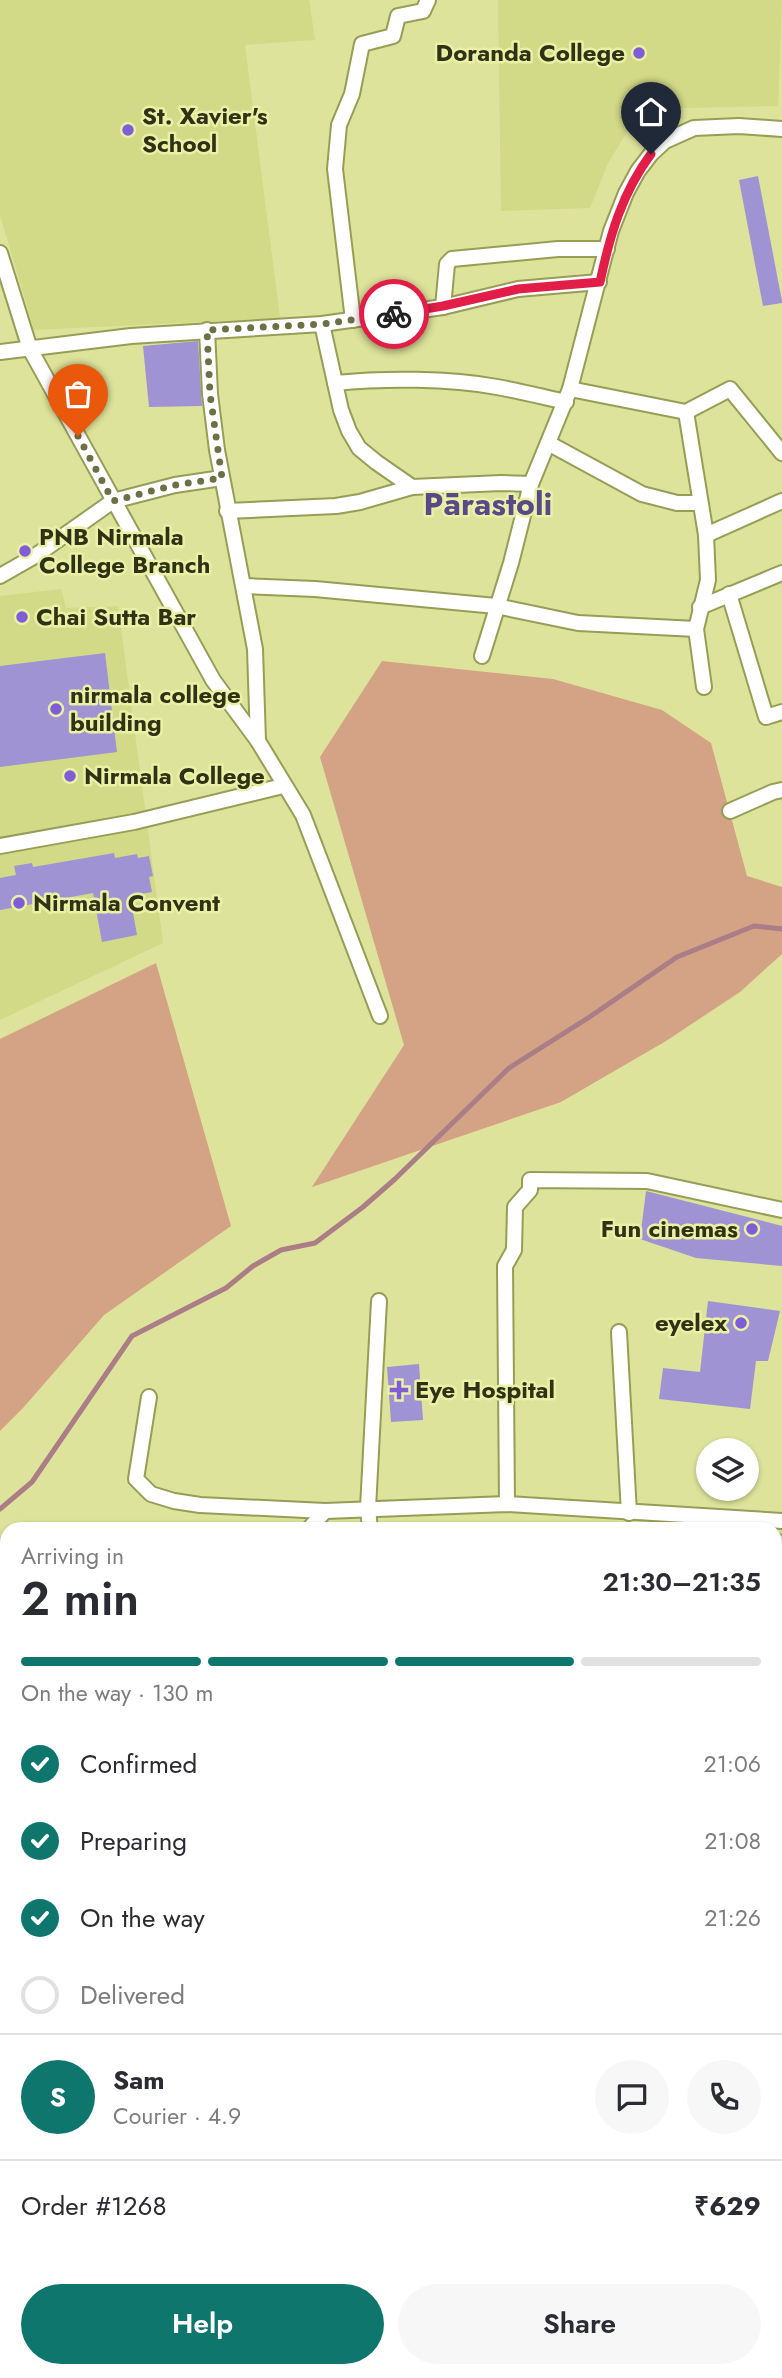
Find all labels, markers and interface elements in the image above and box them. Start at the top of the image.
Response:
place label: Doranda College [436,35,625,70]
marker: Doranda College [631,45,647,61]
pin [621,82,681,154]
icon: home [632,93,670,131]
place label: St. Xavier's School [142,98,268,161]
marker: St. Xavier's School [120,122,136,138]
courier [359,279,429,349]
icon: bike [375,295,413,333]
pin [48,364,108,436]
icon: bag [59,375,97,413]
district label: Pārastoli [424,481,552,527]
place label: PNB Nirmala College Branch [39,519,210,582]
marker: PNB Nirmala College Branch [17,543,33,559]
place label: Chai Sutta Bar [36,599,196,634]
marker: Chai Sutta Bar [14,609,30,625]
place label: nirmala college building [70,677,241,740]
marker: nirmala college building [48,701,64,717]
place label: Nirmala College [84,758,265,793]
marker: Nirmala College [62,768,78,784]
place label: Nirmala Convent [33,885,220,920]
marker: Nirmala Convent [11,895,27,911]
place label: Fun cinemas [601,1211,738,1246]
marker: Fun cinemas [744,1221,760,1237]
place label: eyelex [655,1305,727,1340]
marker: eyelex [733,1315,749,1331]
place label: Eye Hospital [415,1372,555,1407]
marker: Eye Hospital [389,1380,409,1400]
map controls [696,1438,759,1501]
button: layers [696,1438,759,1501]
text: Arriving in [21,1539,124,1573]
text: 21:30–21:35 [602,1563,761,1601]
text: 2 min [21,1566,139,1632]
text: On the way · 130 m [21,1676,213,1710]
icon: check [21,1745,59,1783]
text: Confirmed [80,1745,197,1783]
text: 21:06 [704,1747,761,1781]
icon: check [21,1822,59,1860]
text: Preparing [80,1822,187,1860]
text: 21:08 [704,1824,761,1858]
icon: check [21,1899,59,1937]
text: On the way [80,1899,205,1937]
text: 21:26 [704,1901,761,1935]
text: Delivered [80,1976,185,2014]
button: chat [595,2060,669,2134]
button: phone [687,2060,761,2134]
text: Sam [113,2061,165,2099]
text: S [50,2078,66,2116]
text: Courier · 4.9 [113,2099,241,2133]
text: Order #1268 [21,2187,167,2225]
text: ₹629 [694,2187,761,2225]
button: Help [21,2284,384,2364]
button: Share [398,2284,761,2364]

